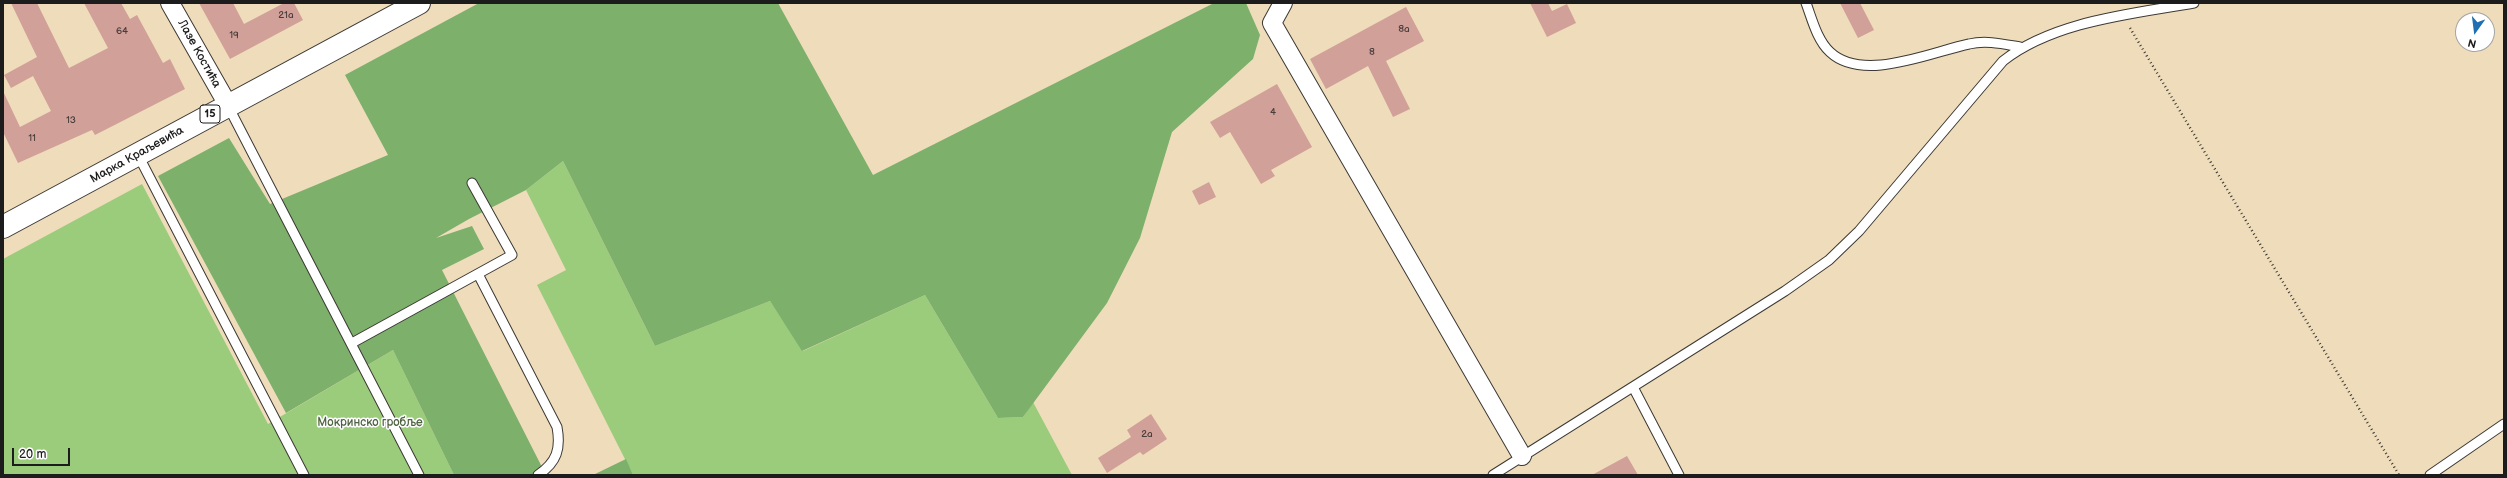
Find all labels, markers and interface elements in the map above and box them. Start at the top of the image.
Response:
house number: 21a [278,9,294,21]
north arrow [2455,12,2495,52]
street label: Лазе Костића [174,17,224,91]
house number: 8a [1398,23,1410,35]
house number: 64 [116,25,128,37]
house number: 19 [229,29,239,41]
text: N [2467,36,2478,50]
house number: 8 [1369,46,1375,58]
road number: 15 [200,105,220,123]
house number: 4 [1270,106,1276,118]
house number: 13 [66,114,76,126]
street label: Марка Краљевића [88,123,186,187]
house number: 11 [28,132,36,144]
park label: Мокринско гробље [317,416,423,430]
house number: 2a [1141,428,1153,440]
scale bar [14,440,72,466]
text: 20 m [19,447,46,462]

